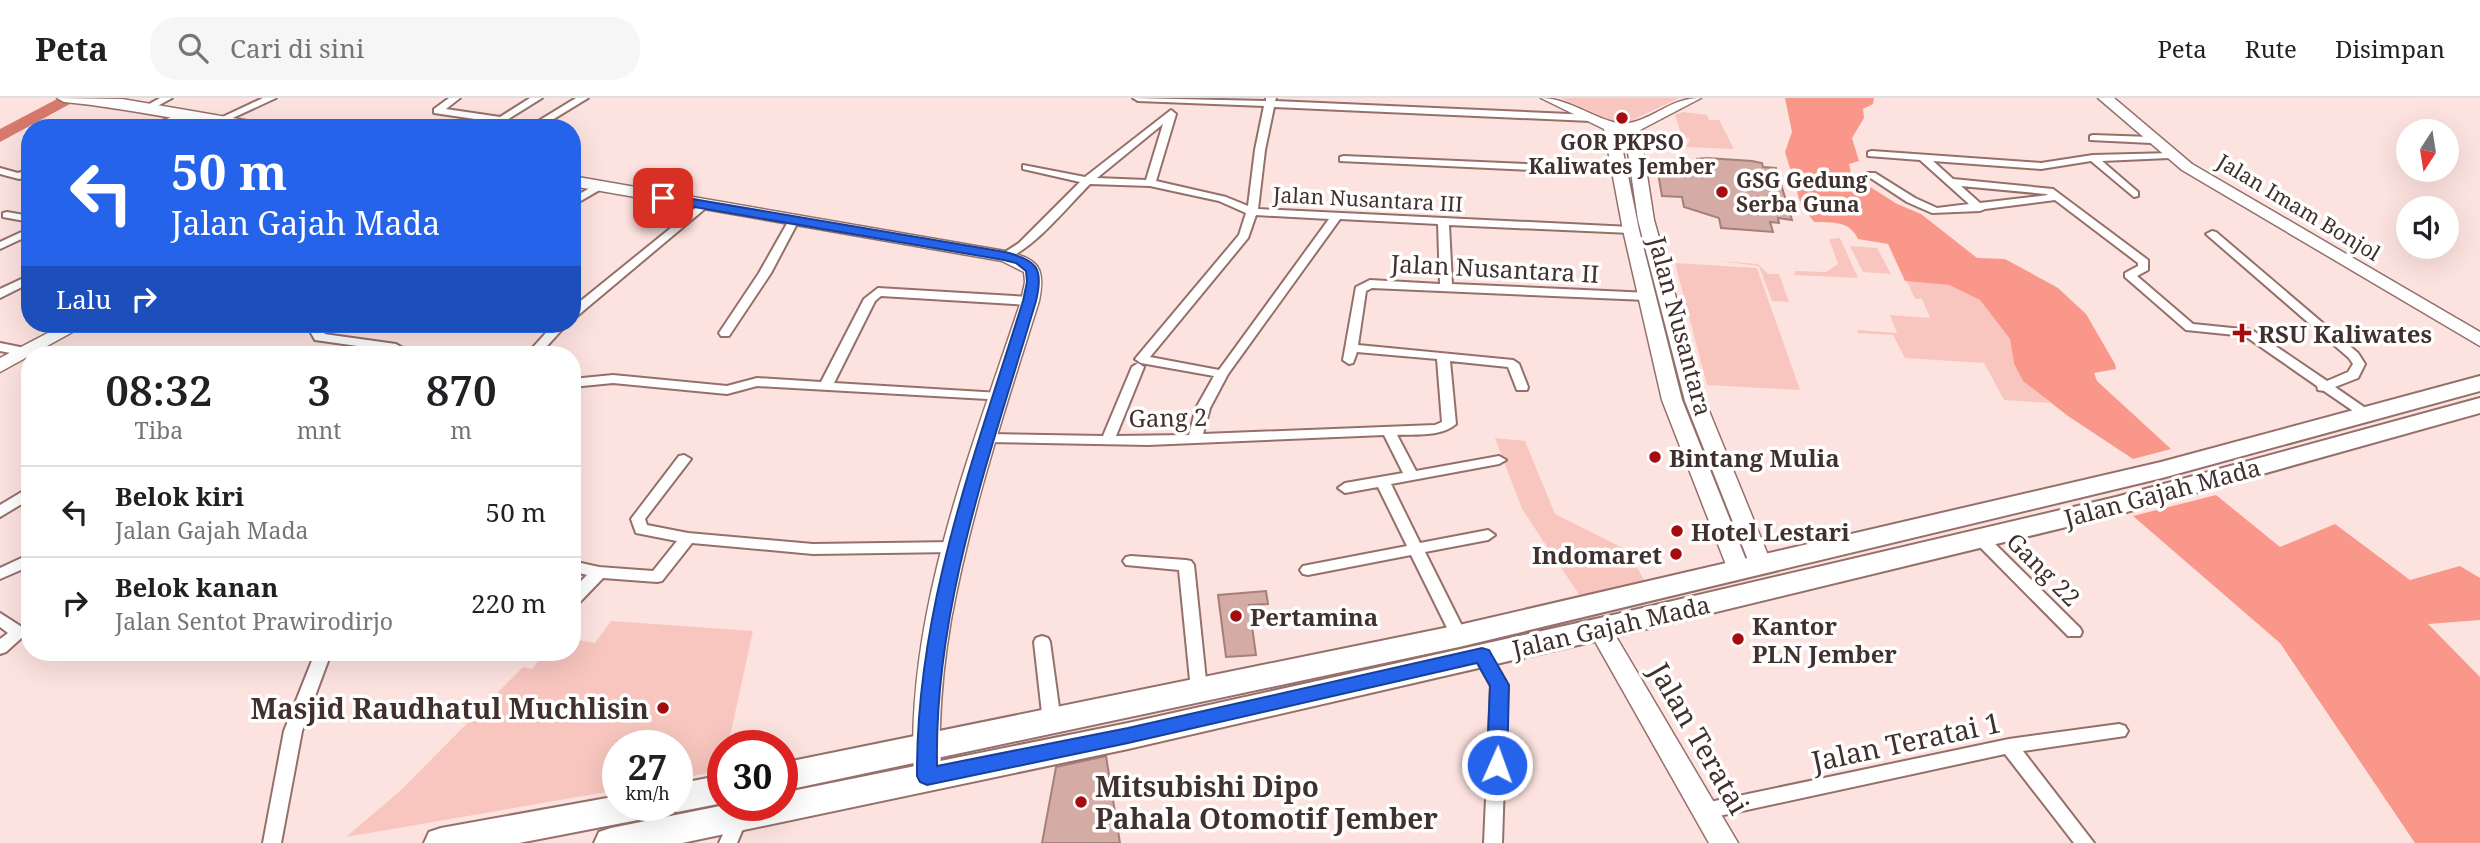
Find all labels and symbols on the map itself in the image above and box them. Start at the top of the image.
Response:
marker: GOR PKPSO Kaliwates Jember [1614,110,1630,126]
north arrow [2396,119,2459,182]
place label: GOR PKPSO Kaliwates Jember [1528,128,1716,180]
street label: Jalan Imam Bonjol [2211,147,2386,267]
place label: GSG Gedung Serba Guna [1736,166,1868,218]
pin [633,168,693,228]
street label: Jalan Nusantara III [1271,180,1464,218]
marker: GSG Gedung Serba Guna [1714,184,1730,200]
street label: Jalan Nusantara [1641,232,1721,419]
street label: Jalan Nusantara II [1389,246,1600,290]
place label: RSU Kaliwates [2258,317,2432,350]
marker: RSU Kaliwates [2232,323,2252,343]
street label: Gang 2 [1128,400,1208,434]
place label: Bintang Mulia [1669,441,1840,474]
marker: Bintang Mulia [1647,449,1663,465]
street label: Jalan Gajah Mada [2059,450,2264,534]
place label: Hotel Lestari [1691,515,1850,548]
marker: Hotel Lestari [1669,523,1685,539]
street label: Gang 22 [2000,525,2088,613]
place label: Indomaret [1532,538,1662,571]
marker: Indomaret [1668,546,1684,562]
street label: Jalan Gajah Mada [1508,587,1713,665]
place label: Pertamina [1250,600,1378,633]
marker: Pertamina [1228,608,1244,624]
place label: Kantor PLN Jember [1752,609,1897,670]
marker: Kantor PLN Jember [1730,631,1746,647]
street label: Jalan Teratai [1641,654,1759,821]
place label: Masjid Raudhatul Muchlisin [250,689,649,727]
marker: Masjid Raudhatul Muchlisin [655,700,671,716]
street label: Jalan Teratai 1 [1807,702,2004,780]
position arrow [1460,728,1534,802]
speed limit sign: 30 [707,730,798,821]
place label: Mitsubishi Dipo Pahala Otomotif Jember [1095,767,1438,837]
marker: Mitsubishi Dipo Pahala Otomotif Jember [1073,794,1089,810]

